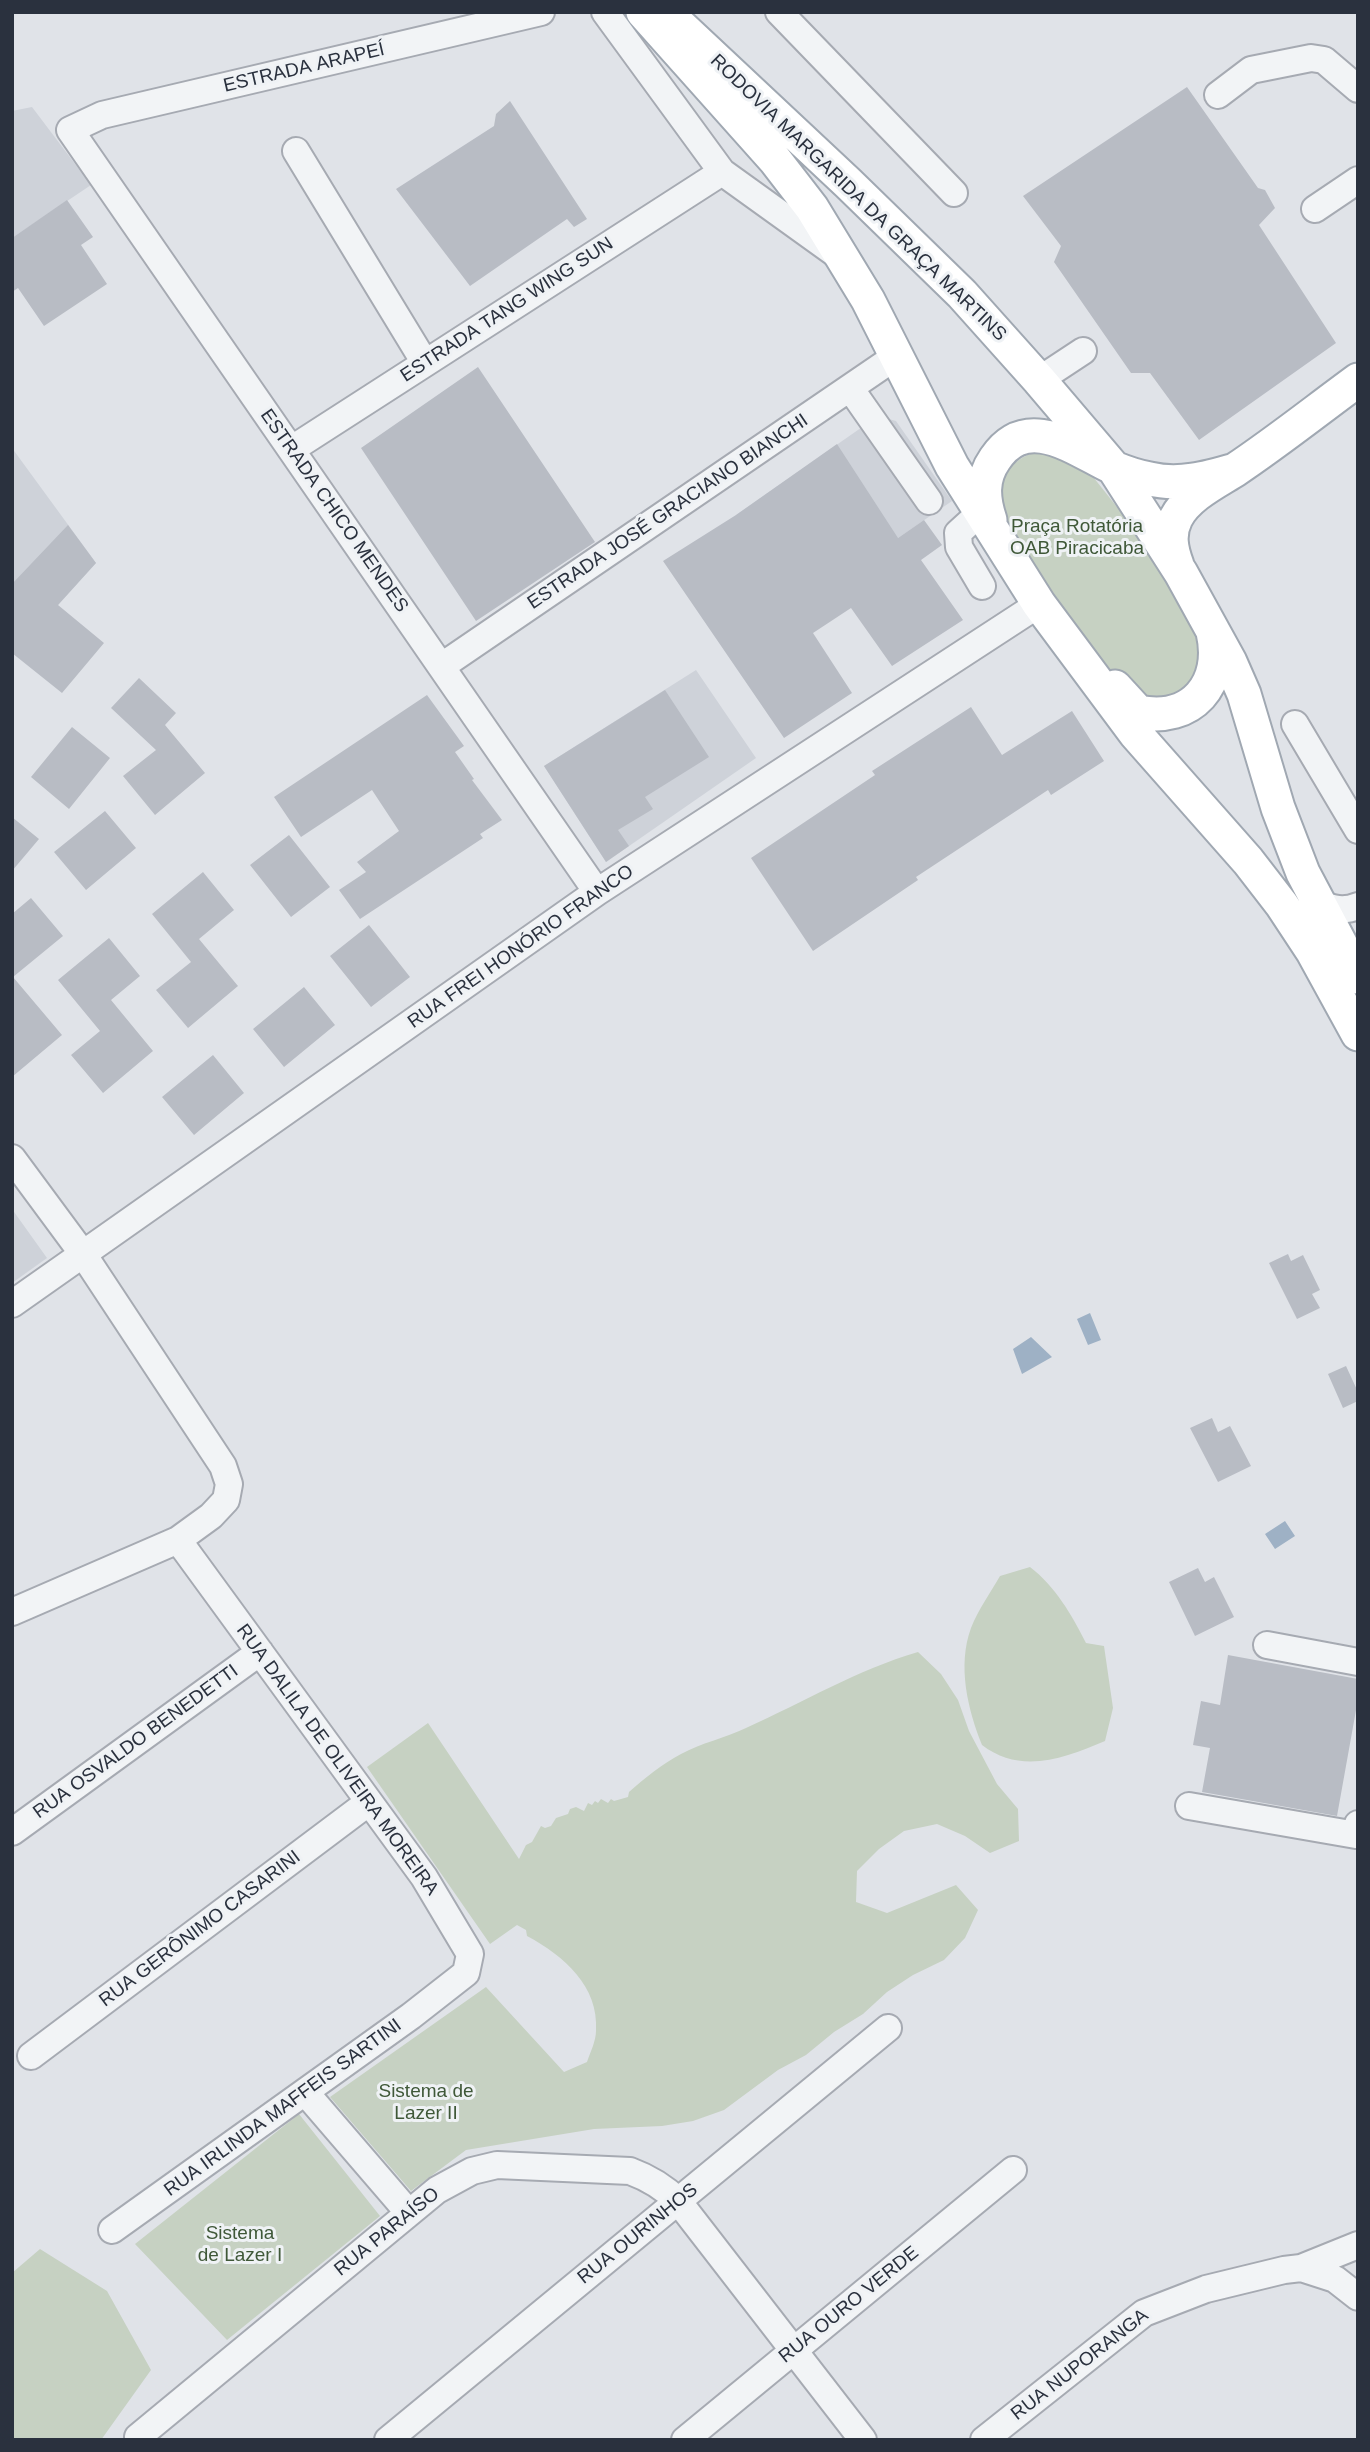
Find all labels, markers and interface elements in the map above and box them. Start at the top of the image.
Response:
street label: ESTRADA ARAPEÍ [221,38,387,98]
street label: RODOVIA MARGARIDA DA GRAÇA MARTINS [705,50,1011,346]
street label: ESTRADA TANG WING SUN [396,233,618,387]
street label: ESTRADA CHICO MENDES [255,405,413,617]
street label: ESTRADA JOSÉ GRACIANO BIANCHI [523,409,813,615]
park label: Praça Rotatória OAB Piracicaba [1010,516,1144,560]
street label: RUA FREI HONÓRIO FRANCO [404,860,638,1034]
street label: RUA DALILA DE OLIVEIRA MOREIRA [231,1620,443,1900]
street label: RUA OSVALDO BENEDETTI [29,1660,243,1824]
street label: RUA GERÔNIMO CASARINI [95,1846,305,2012]
street label: RUA IRLINDA MAFFEIS SARTINI [160,2014,406,2202]
park label: Sistema de Lazer II [378,2081,474,2125]
street label: RUA OURINHOS [573,2179,703,2289]
street label: RUA PARAÍSO [330,2183,444,2281]
park label: Sistema de Lazer I [198,2223,282,2267]
street label: RUA OURO VERDE [775,2242,923,2368]
street label: RUA NUPORANGA [1007,2304,1153,2426]

